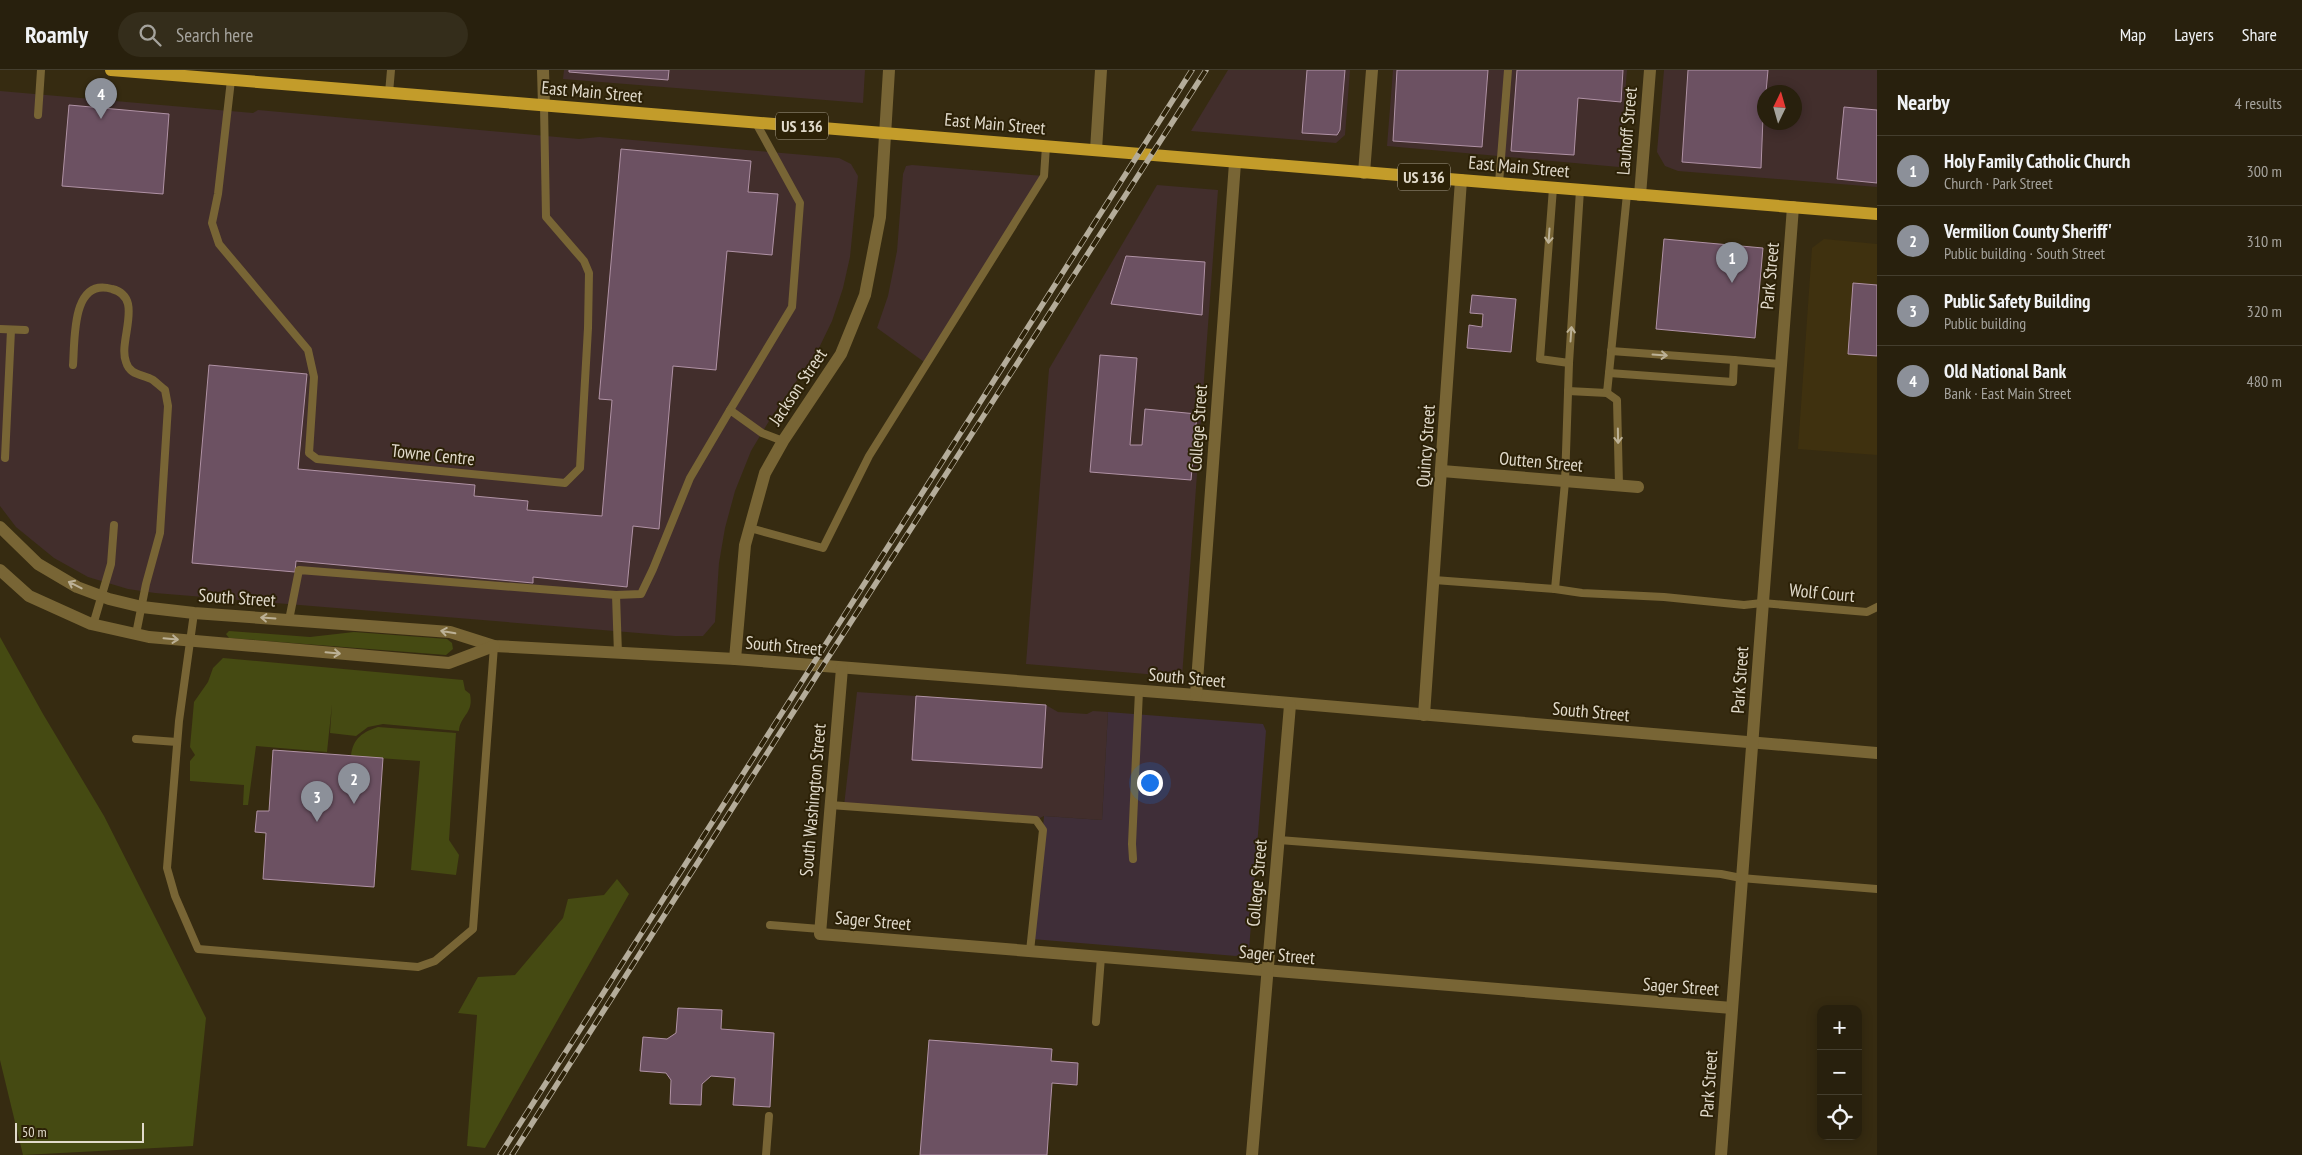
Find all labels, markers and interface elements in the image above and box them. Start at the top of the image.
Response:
search box [118,12,468,57]
text: Roamly [25,19,88,50]
icon: search [136,21,164,49]
text: Search here [176,23,253,47]
text: Map [2120,23,2146,46]
text: Layers [2174,23,2214,46]
text: Share [2242,23,2277,46]
street label: East Main Street [541,76,644,107]
pin: 4 [85,78,117,119]
north arrow [1757,85,1802,130]
street label: Lauhoff Street [1611,86,1642,176]
text: Nearby [1897,89,1950,116]
text: 4 results [2235,93,2282,113]
street label: East Main Street [944,108,1047,139]
road number: US 136 [776,112,828,140]
text: Holy Family Catholic Church [1944,149,2130,173]
street label: East Main Street [1468,151,1571,182]
text: 1 [1909,161,1917,181]
text: 300 m [2247,161,2282,181]
road number: US 136 [1398,164,1450,190]
text: Church · Park Street [1944,173,2053,193]
text: Vermilion County Sheriff' [1944,219,2112,243]
one-way arrow [1545,228,1554,244]
text: 2 [1909,231,1917,251]
text: 310 m [2247,231,2282,251]
street label: Park Street [1755,241,1784,311]
pin: 1 [1716,242,1748,283]
text: Public building · South Street [1944,243,2105,263]
text: Public Safety Building [1944,289,2090,313]
text: 3 [1909,301,1917,321]
text: 320 m [2247,301,2282,321]
text: Public building [1944,313,2026,333]
one-way arrow [1566,327,1575,343]
street label: Jackson Street [763,344,832,430]
one-way arrow [1652,350,1668,359]
text: Old National Bank [1944,359,2066,383]
text: 4 [1909,371,1917,391]
text: 480 m [2247,371,2282,391]
street label: College Street [1183,383,1212,472]
text: Bank · East Main Street [1944,383,2071,403]
street label: Quincy Street [1411,404,1440,488]
one-way arrow [1613,428,1623,444]
street label: Towne Centre [390,439,476,470]
street label: Outten Street [1498,446,1584,477]
street label: Wolf Court [1788,578,1856,607]
one-way arrow [68,580,83,589]
street label: South Street [198,583,276,612]
one-way arrow [261,613,277,623]
one-way arrow [440,627,456,637]
street label: South Street [745,631,824,660]
one-way arrow [163,634,179,644]
street label: Park Street [1726,646,1753,714]
one-way arrow [325,648,341,658]
street label: South Street [1148,663,1227,692]
street label: South Street [1552,697,1631,726]
street label: South Washington Street [794,722,831,877]
pin: 2 [338,763,370,804]
your location [1137,770,1163,796]
pin: 3 [301,781,333,822]
street label: College Street [1241,838,1272,928]
street label: Sager Street [834,906,912,935]
street label: Sager Street [1238,940,1316,969]
street label: Sager Street [1642,972,1720,1001]
map controls [1817,1005,1862,1140]
button: + [1817,1005,1862,1050]
street label: Park Street [1695,1050,1722,1118]
button: − [1817,1050,1862,1095]
button: locate [1817,1095,1862,1140]
scale bar [15,1120,144,1143]
text: 50 m [22,1123,47,1141]

